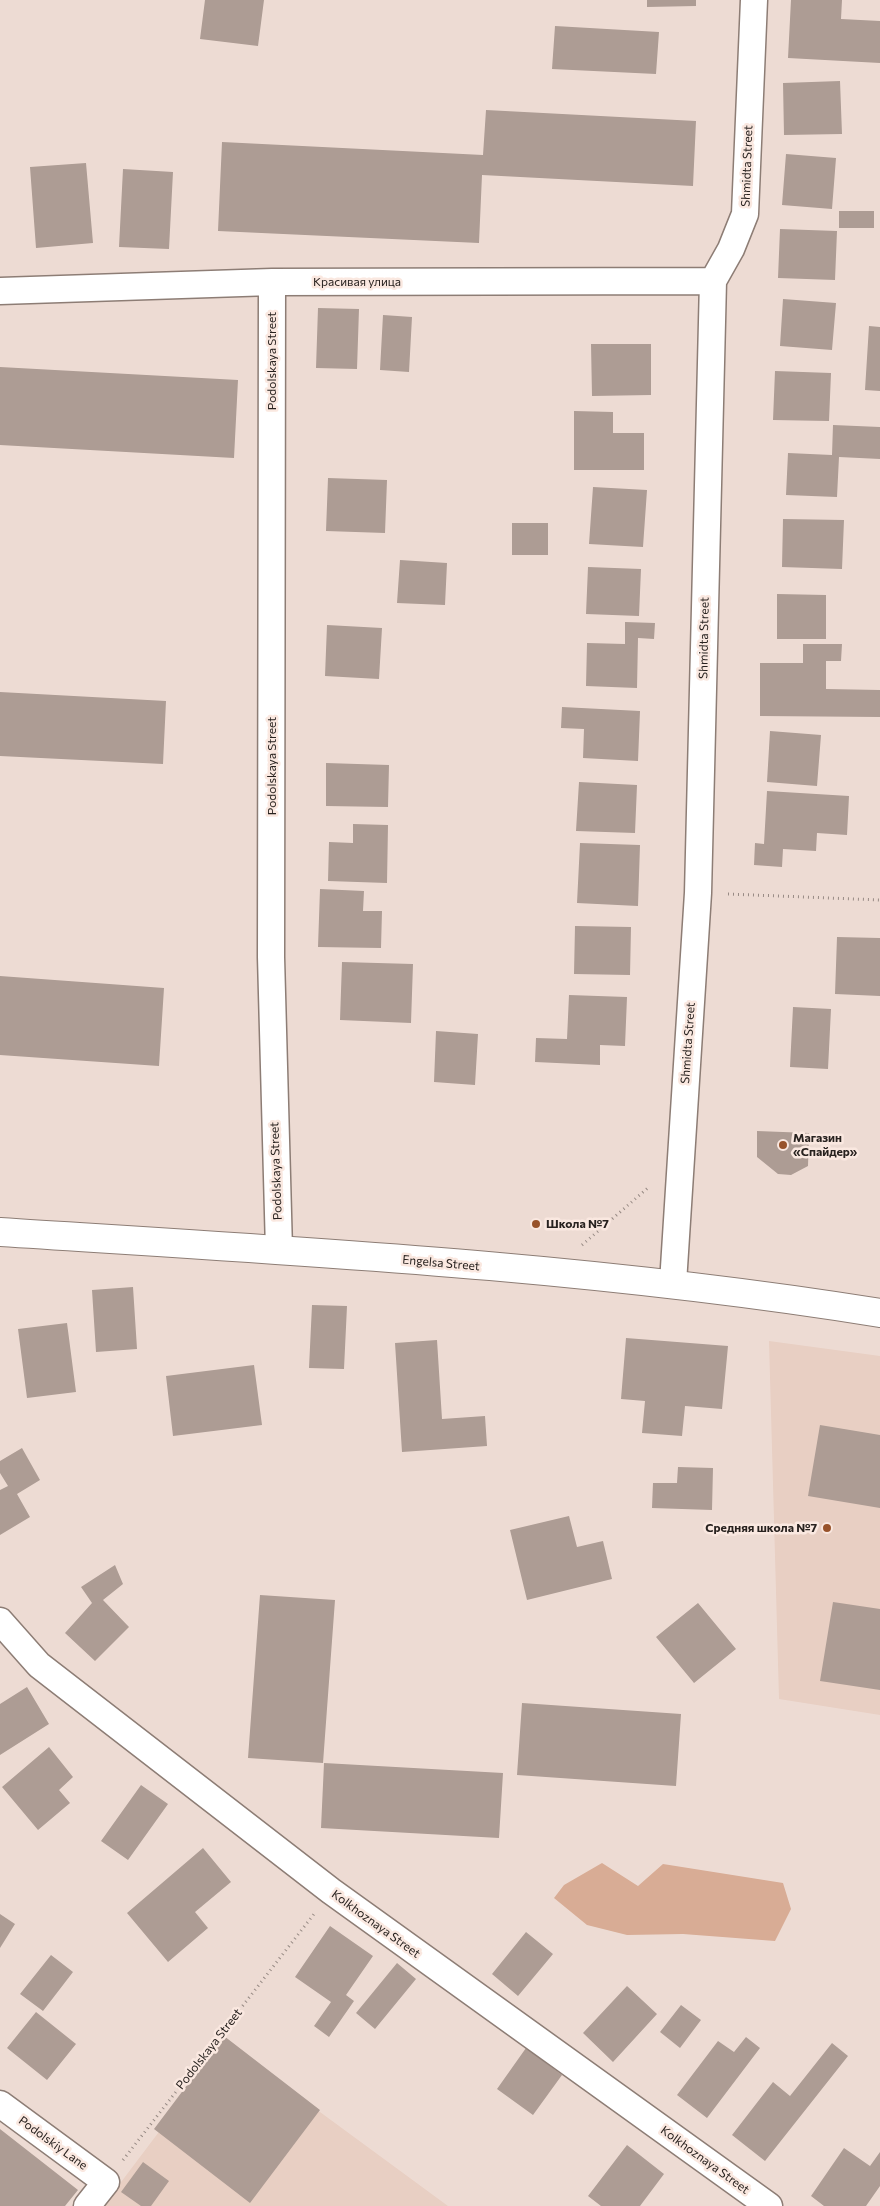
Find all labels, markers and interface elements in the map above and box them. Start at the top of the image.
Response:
street label: Shmidta Street [738,125,756,207]
street label: Красивая улица [313,275,401,289]
street label: Podolskaya Street [265,312,279,410]
street label: Shmidta Street [696,597,712,679]
street label: Podolskaya Street [265,717,279,815]
street label: Shmidta Street [678,1002,698,1084]
street label: Podolskaya Street [267,1122,285,1220]
place label: Магазин «Спайдер» [793,1131,857,1159]
marker: Магазин «Спайдер» [777,1139,789,1151]
place label: Школа №7 [546,1217,609,1231]
marker: Школа №7 [530,1218,542,1230]
street label: Engelsa Street [402,1252,480,1274]
place label: Средняя школа №7 [705,1521,817,1535]
marker: Средняя школа №7 [821,1522,833,1534]
street label: Kolkhoznaya Street [329,1887,423,1961]
street label: Podolskaya Street [173,2006,245,2092]
street label: Podolskiy Lane [16,2113,90,2173]
street label: Kolkhoznaya Street [658,2123,752,2197]

